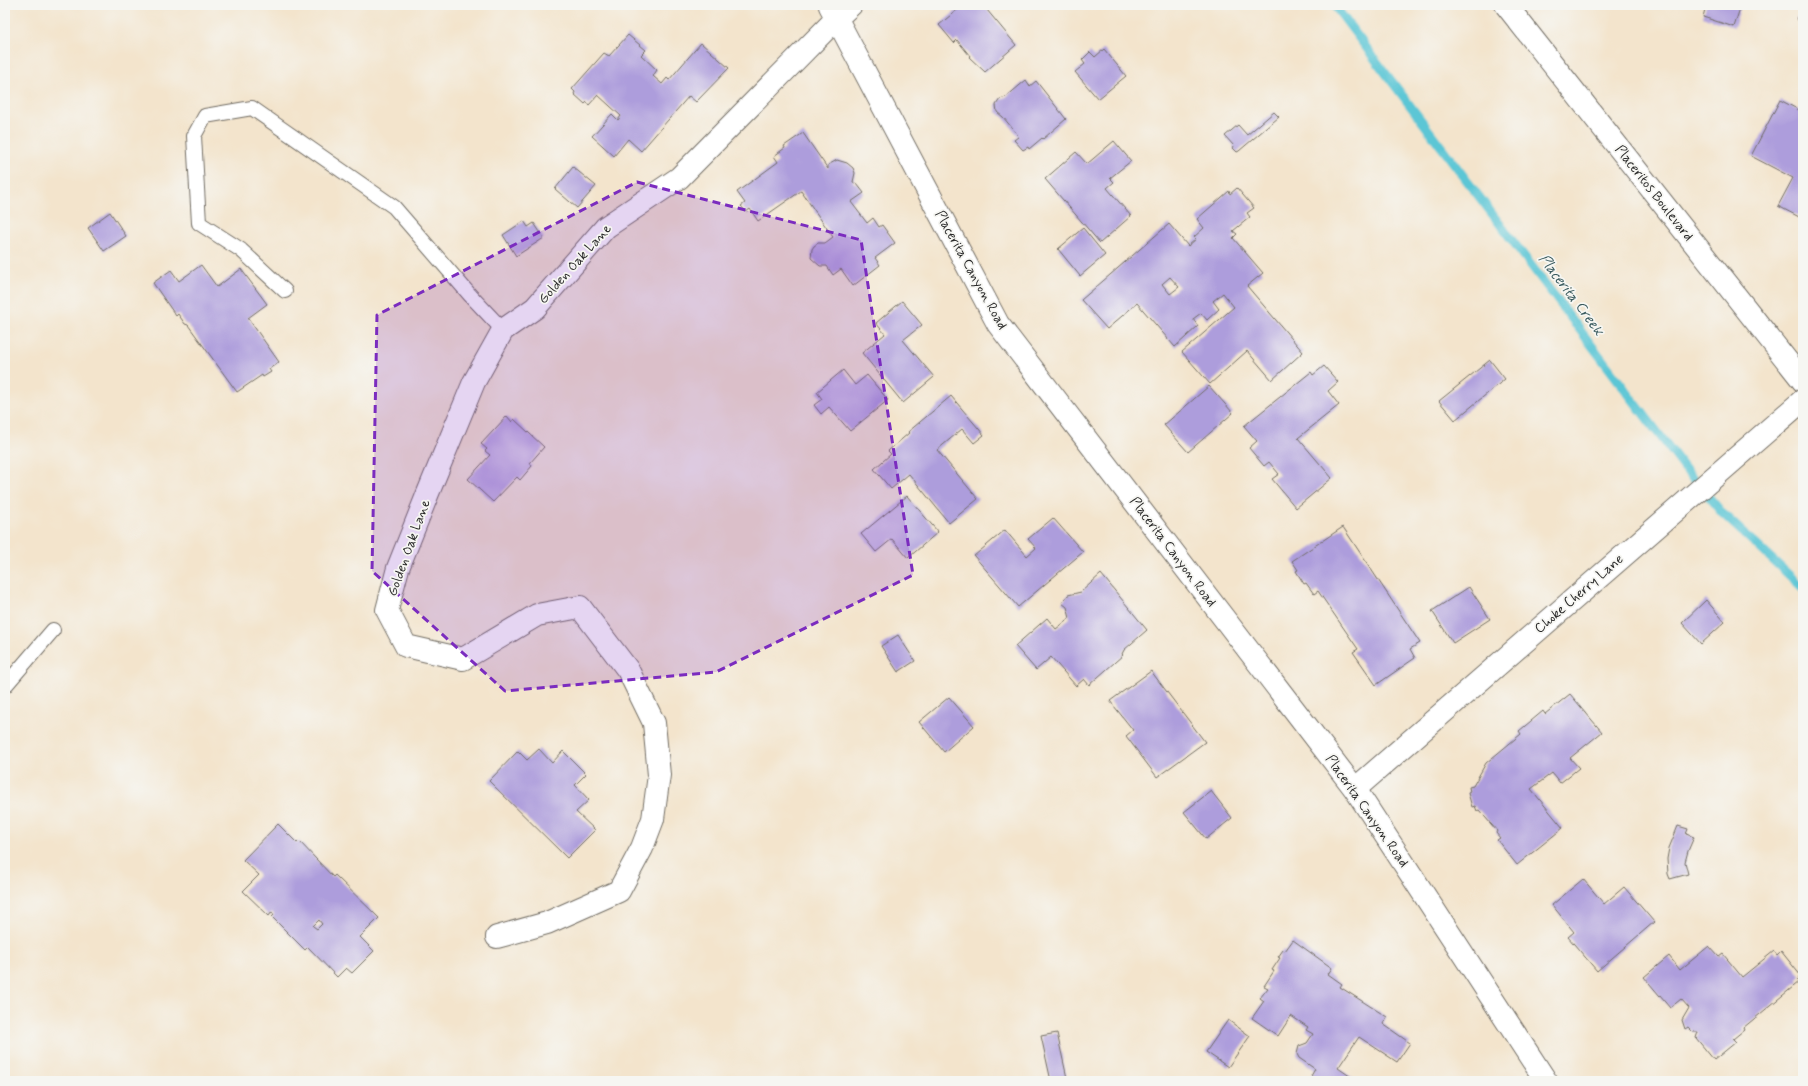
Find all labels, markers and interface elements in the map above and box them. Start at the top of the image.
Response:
street label: Placeritos Boulevard [1611,141,1697,245]
street label: Placerita Canyon Road [931,207,1011,333]
street label: Golden Oak Lane [534,220,616,308]
water label: Placerita Creek [1534,250,1609,340]
street label: Placerita Canyon Road [1126,493,1220,611]
street label: Golden Oak Lane [383,497,435,599]
street label: Choke Cherry Lane [1531,550,1627,638]
street label: Placerita Canyon Road [1321,751,1413,871]

